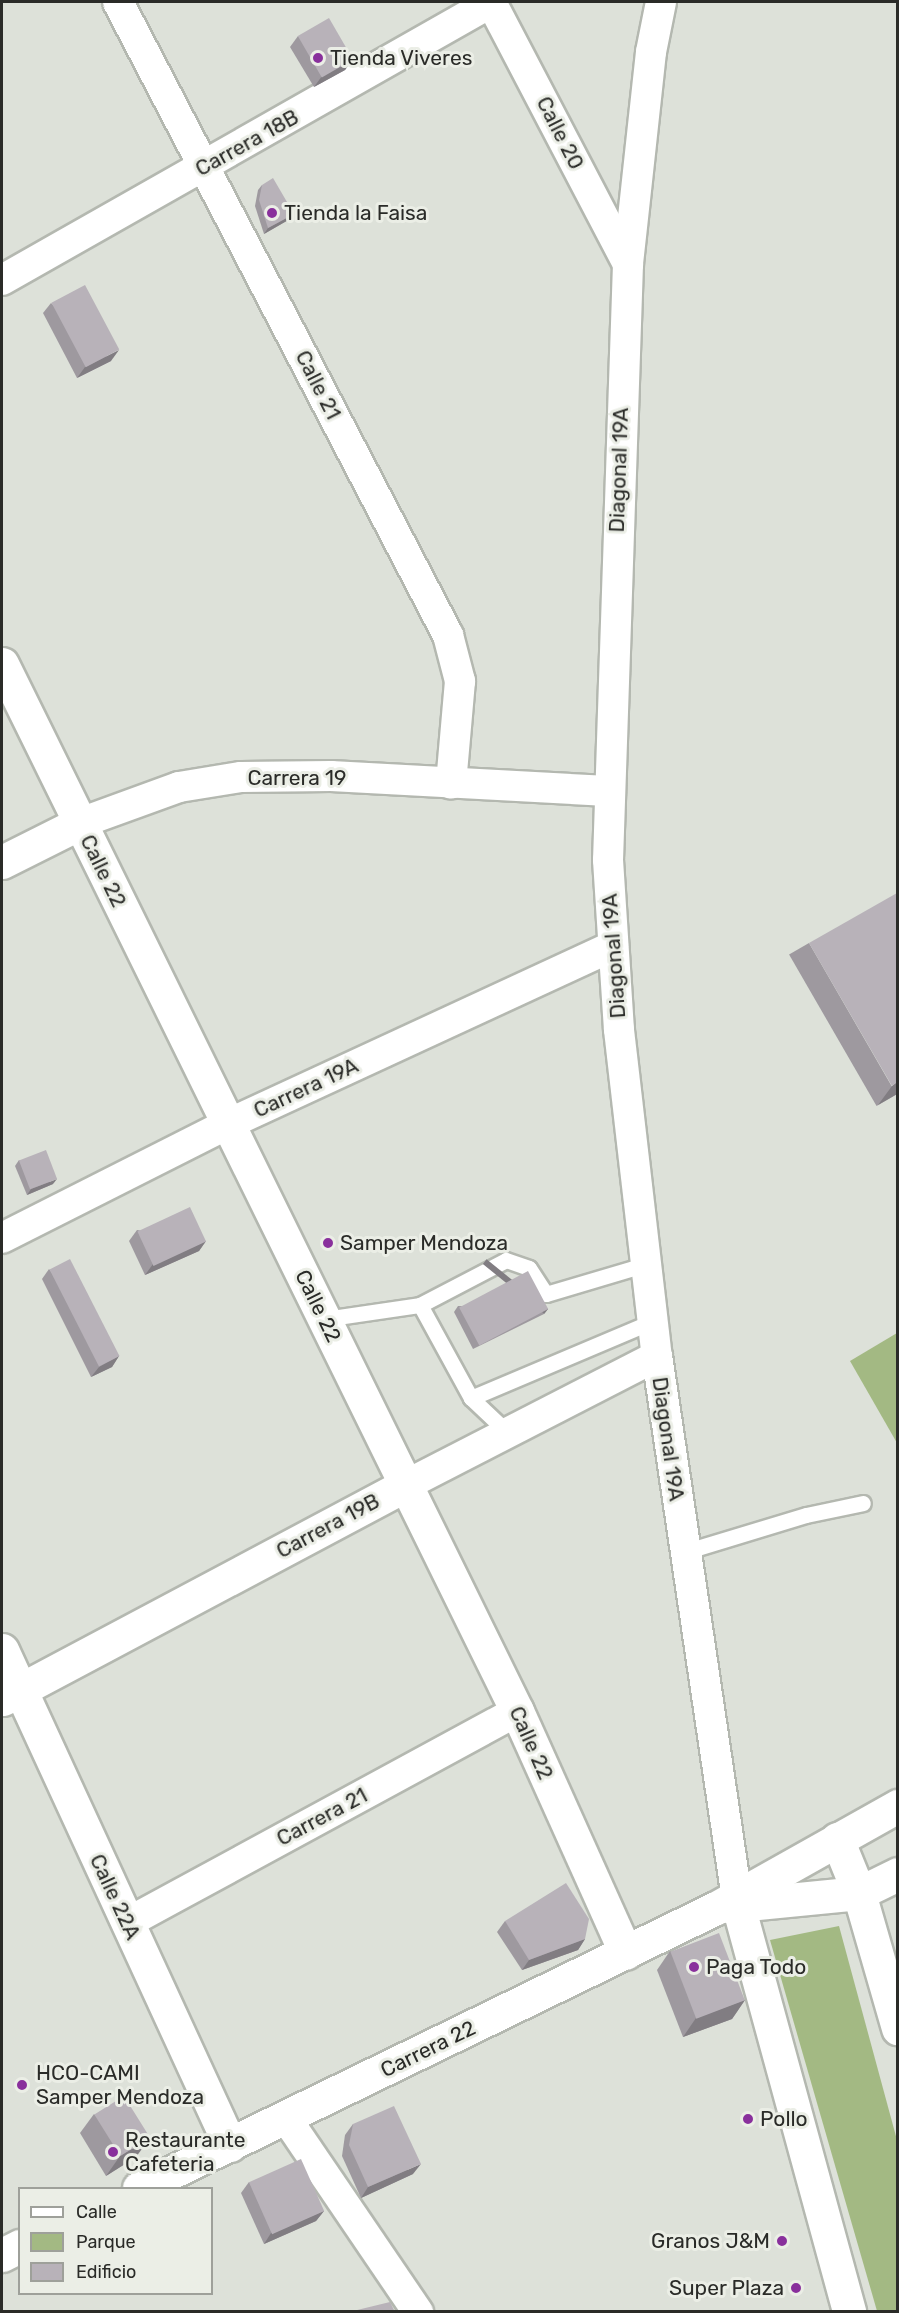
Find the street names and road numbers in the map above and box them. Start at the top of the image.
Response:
street label: Calle 20 [531,92,589,174]
street label: Carrera 18B [191,104,303,182]
street label: Calle 21 [290,346,346,424]
street label: Diagonal 19A [604,407,634,533]
street label: Carrera 19 [247,765,347,791]
street label: Calle 22 [75,831,131,911]
street label: Diagonal 19A [597,893,631,1019]
street label: Carrera 19A [250,1053,362,1123]
street label: Calle 22 [290,1266,346,1346]
street label: Diagonal 19A [647,1375,689,1503]
street label: Carrera 19B [272,1488,384,1564]
street label: Calle 22 [504,1703,558,1783]
street label: Carrera 21 [272,1783,372,1851]
street label: Calle 22A [84,1850,146,1944]
street label: Carrera 22 [377,2015,479,2083]

